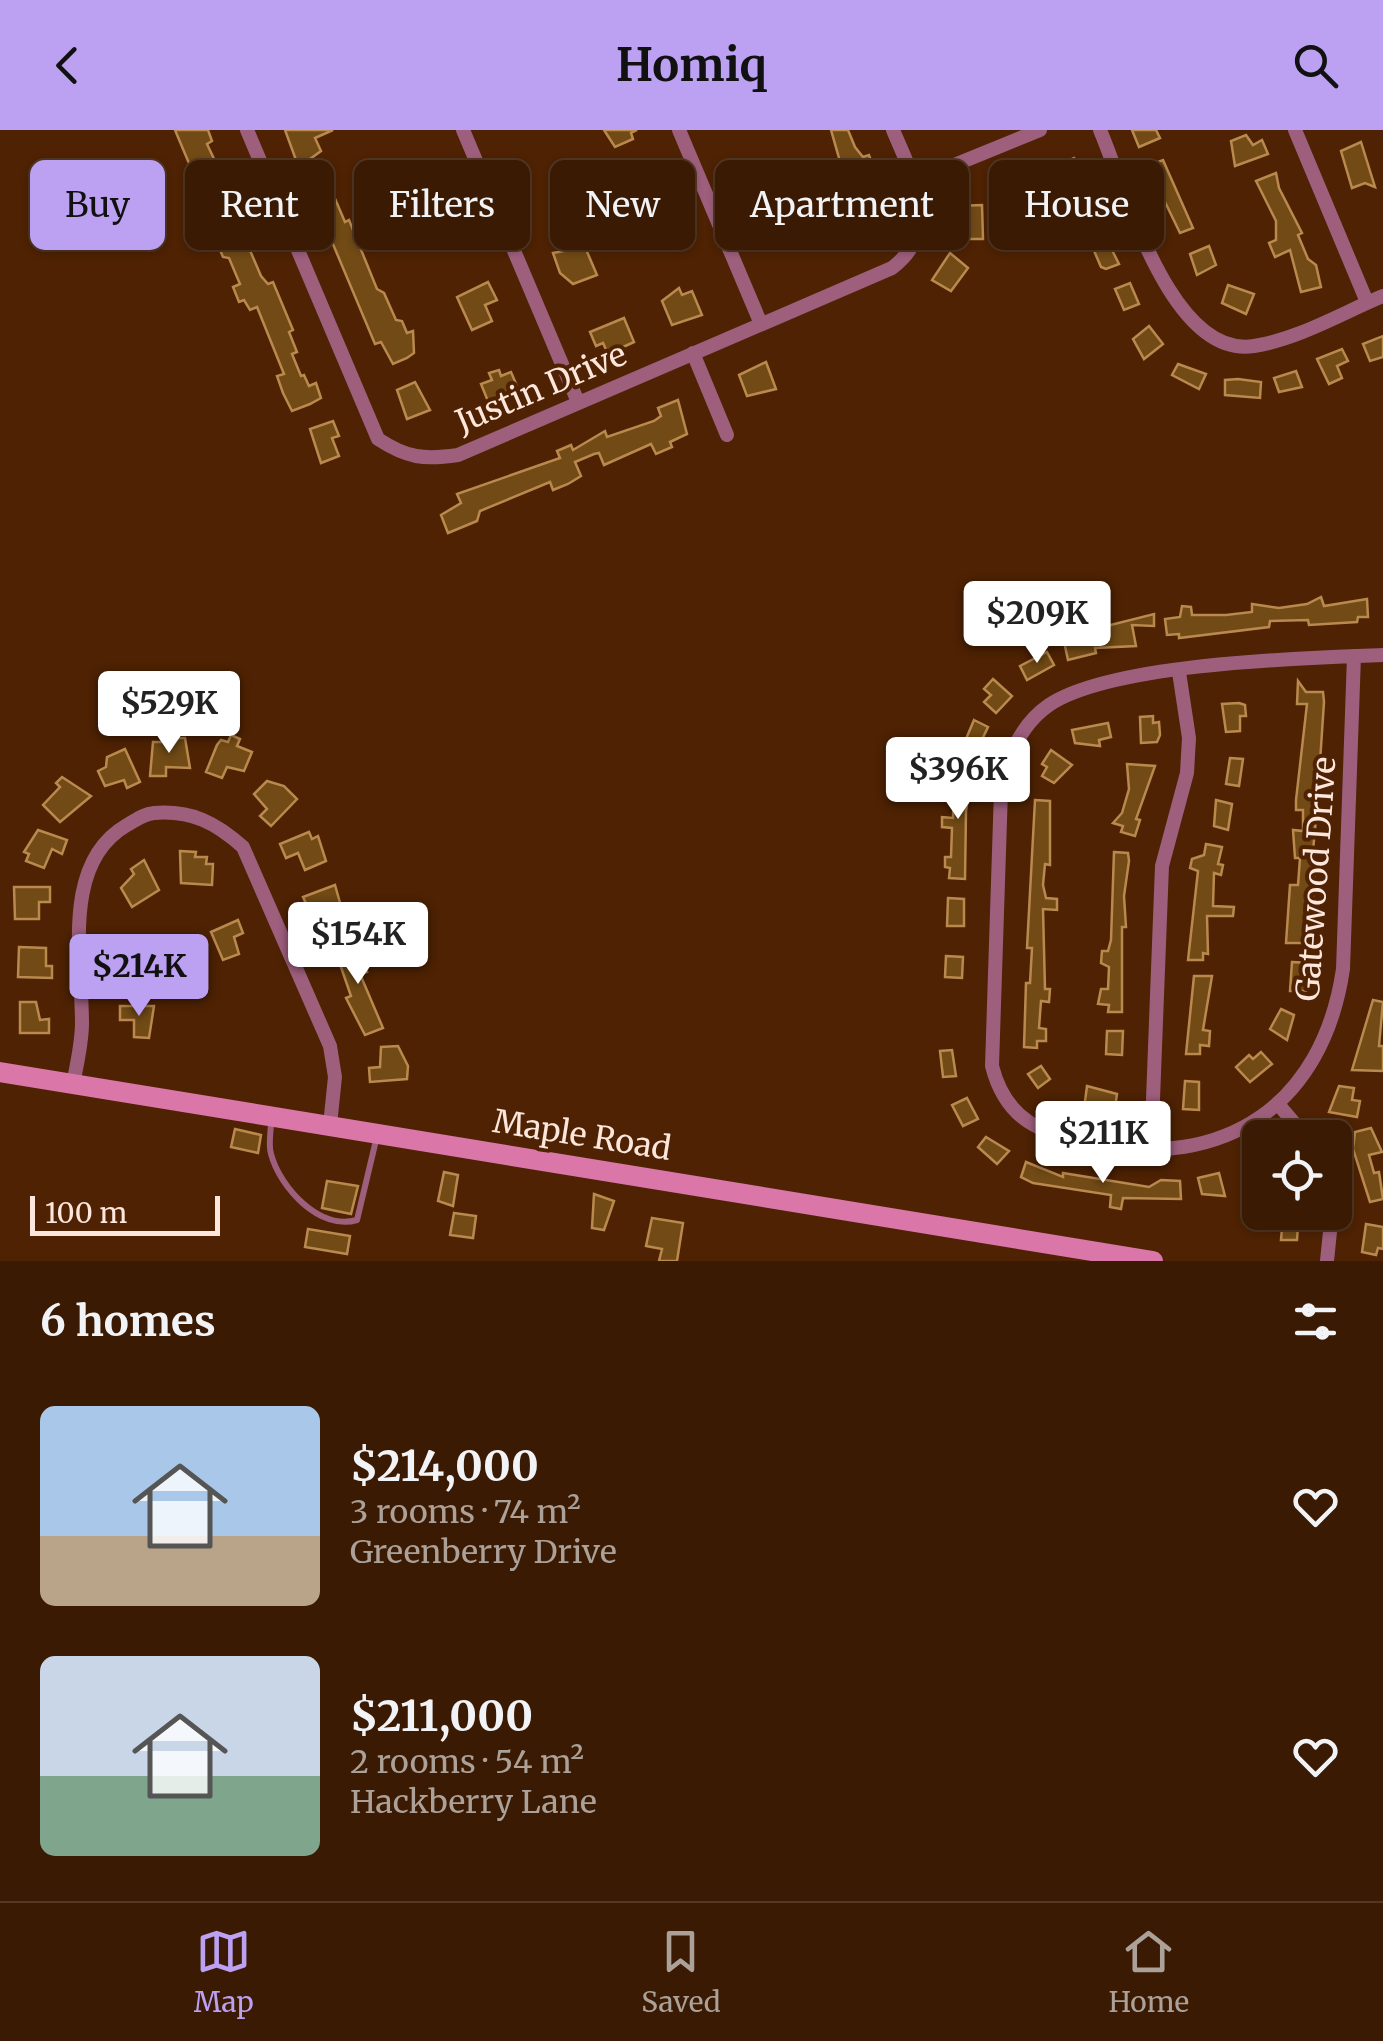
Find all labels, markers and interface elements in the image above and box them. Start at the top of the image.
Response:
text: Homiq [616,37,767,93]
icon: back [40,38,95,93]
icon: search [1288,38,1343,93]
chip: Buy [30,160,165,250]
chip: Rent [185,160,334,250]
chip: Filters [354,160,530,250]
chip: New [550,160,695,250]
chip: Apartment [715,160,969,250]
chip: House [989,160,1164,250]
street label: Justin Drive [449,334,632,442]
pin: $209K [967,581,1107,666]
text: $209K [986,593,1088,633]
pin: $529K [99,671,239,756]
text: $529K [120,683,218,723]
pin: $396K [888,737,1028,822]
text: $396K [908,749,1008,789]
street label: Gatewood Drive [1288,756,1344,1002]
pin: $154K [288,902,428,987]
text: $154K [310,914,406,954]
pin: $214K [69,934,209,1019]
text: $214K [91,946,187,986]
street label: Maple Road [490,1101,674,1169]
pin: $211K [1033,1101,1173,1186]
text: $211K [1058,1113,1148,1153]
map controls [1242,1120,1352,1230]
button: locate [1242,1120,1352,1230]
scale bar [30,1191,220,1236]
text: 100 m [45,1195,127,1231]
icon: filters [1288,1294,1343,1349]
text: 6 homes [40,1295,216,1347]
text: $214,000 [350,1440,539,1492]
icon: home [120,1446,240,1566]
icon: heart [1288,1479,1343,1534]
text: 3 rooms · 74 m² [350,1492,581,1532]
text: Greenberry Drive [350,1532,617,1572]
text: $211,000 [350,1690,533,1742]
icon: home [120,1696,240,1816]
icon: heart [1288,1729,1343,1784]
text: 2 rooms · 54 m² [350,1742,584,1782]
text: Hackberry Lane [350,1782,597,1822]
tab: Map [194,1924,254,2020]
tab: Saved [641,1924,721,2020]
tab: Home [1108,1924,1189,2020]

